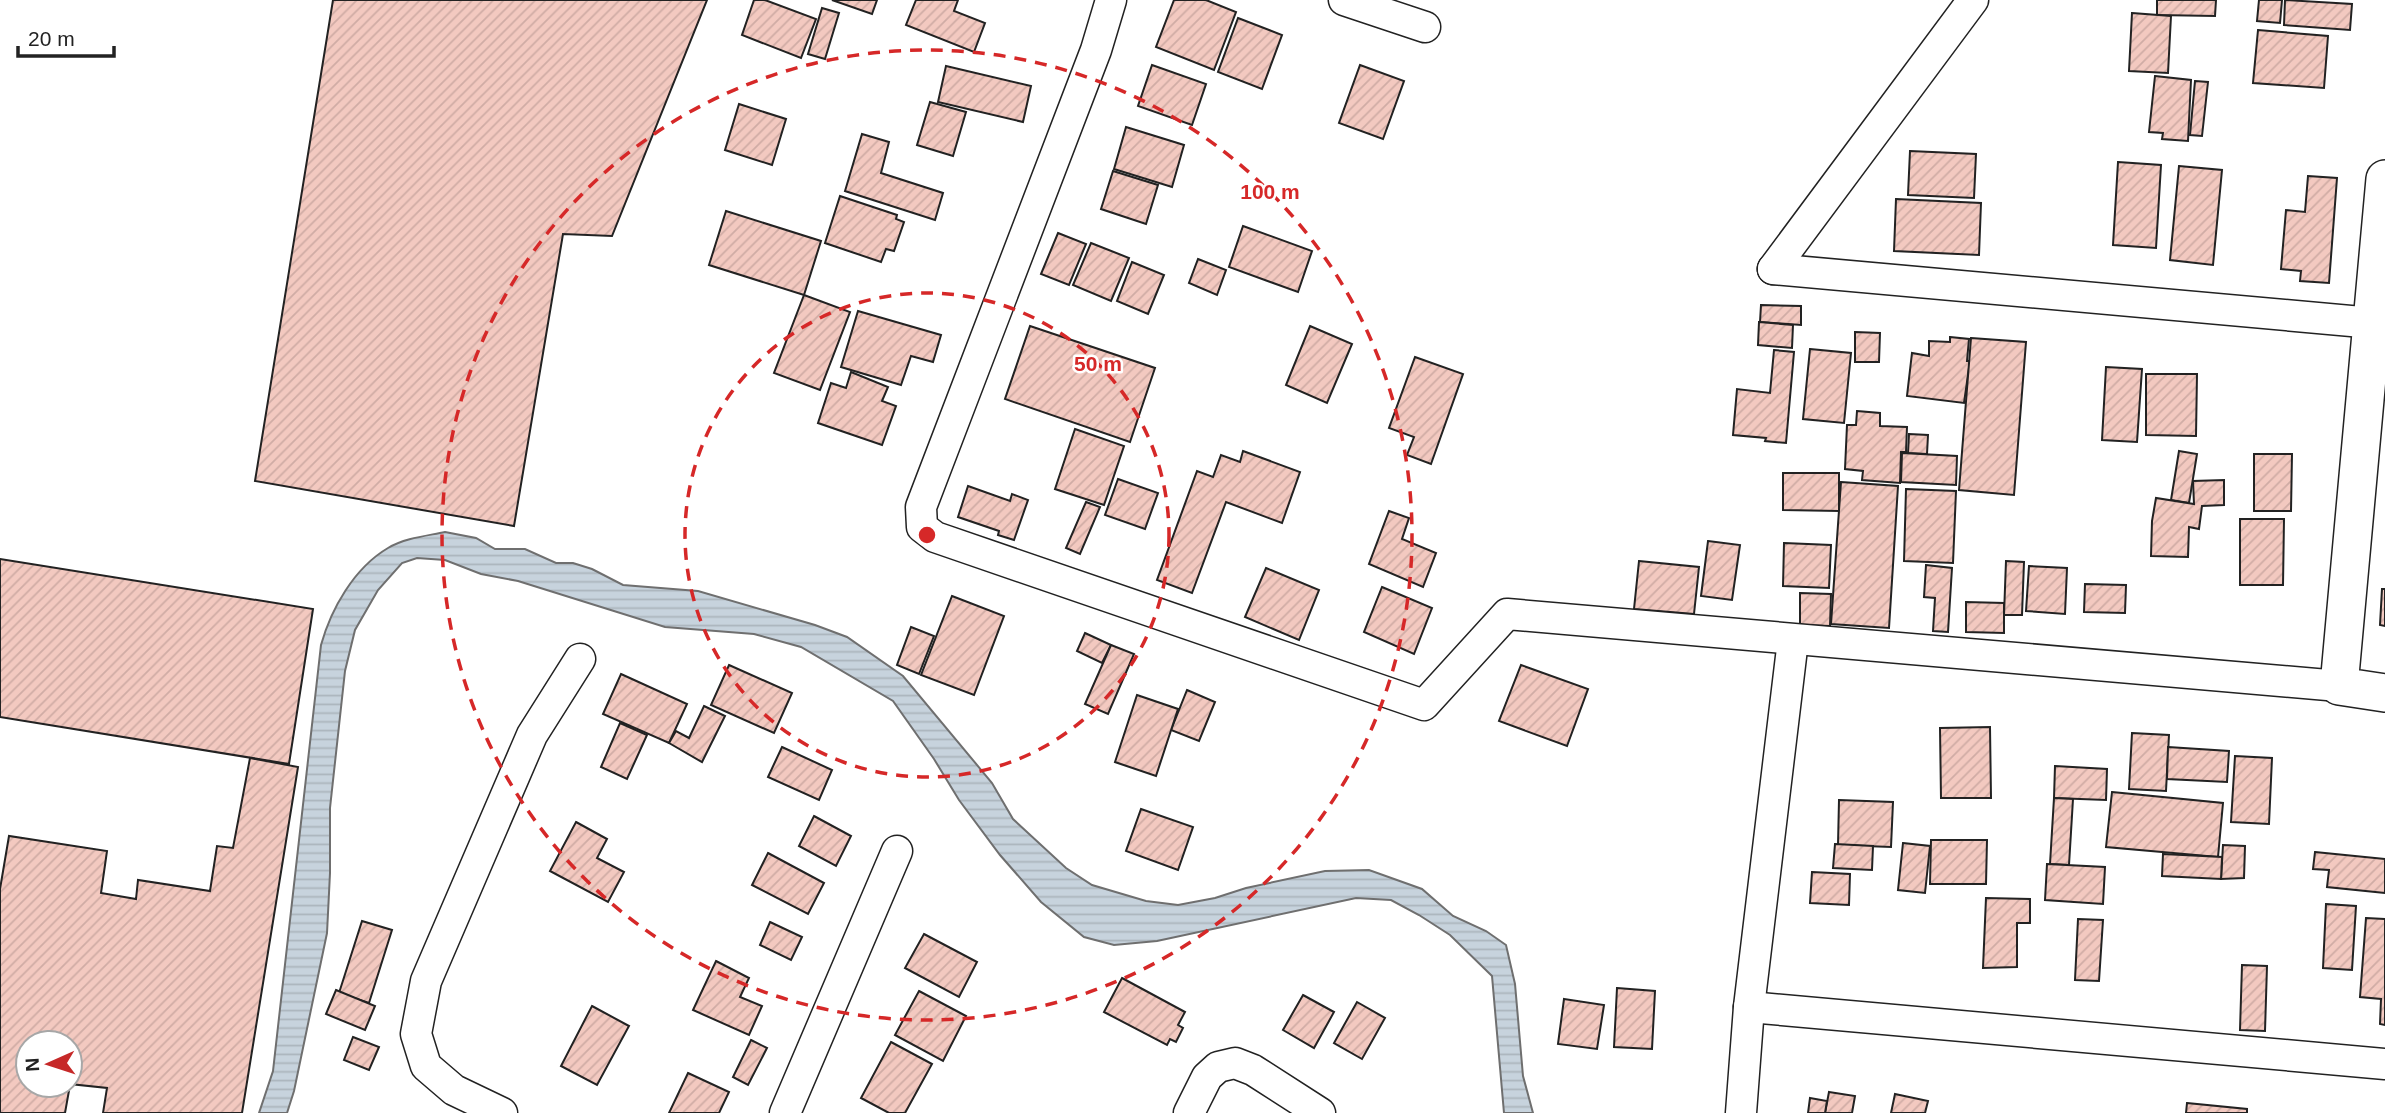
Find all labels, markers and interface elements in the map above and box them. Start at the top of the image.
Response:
scale bar [18,14,114,58]
text: 20 m [28,27,75,50]
text: 100 m [1240,180,1300,203]
text: 50 m [1074,352,1122,375]
centre of rings [915,523,939,547]
north arrow [14,1029,84,1099]
text: N [22,1057,43,1072]

